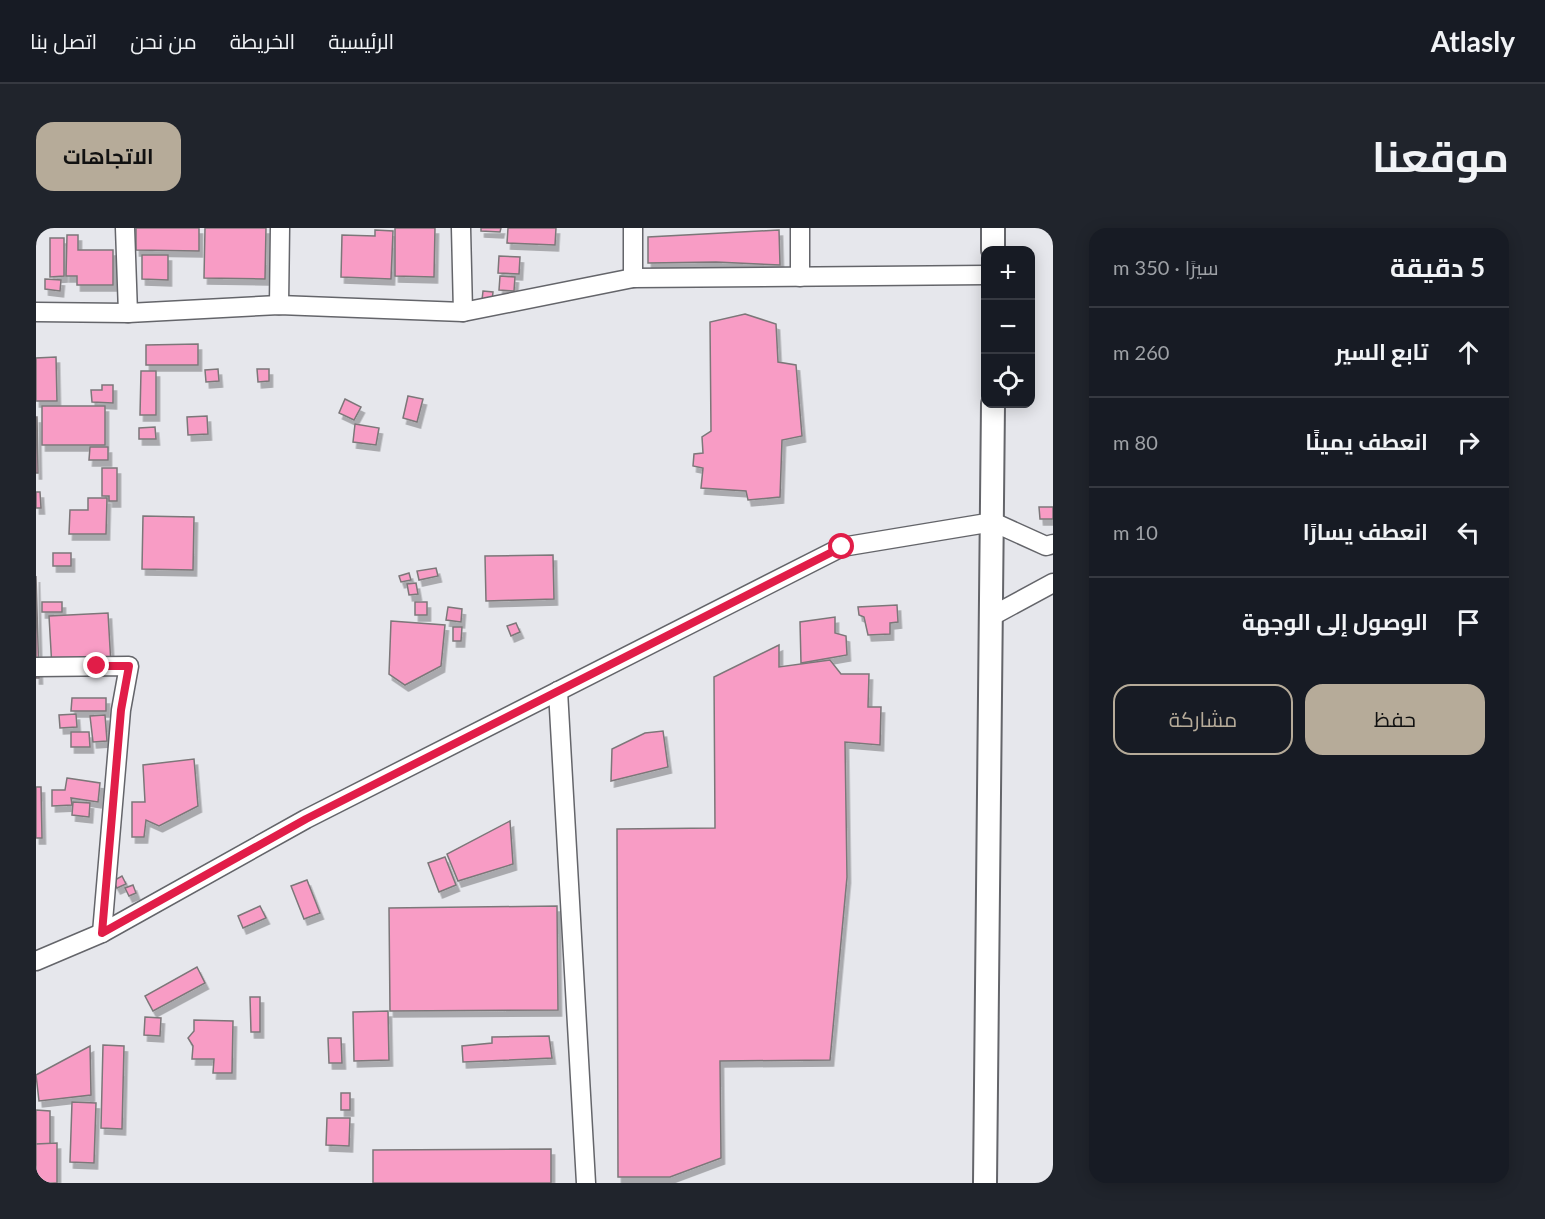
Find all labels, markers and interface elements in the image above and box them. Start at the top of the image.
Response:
text: Atlasly [1431,24,1515,58]
text: اتصل بنا [30,28,97,53]
text: من نحن [130,28,197,53]
text: الخريطة [230,28,295,53]
text: الرئيسية [328,28,394,53]
button: الاتجاهات [36,122,181,191]
text: موقعنا [1372,131,1509,181]
map controls [981,246,1035,408]
button: + [981,246,1035,300]
text: 5 دقيقة [1390,251,1485,283]
text: سيرًا · 350 m [1113,255,1219,279]
button: − [981,300,1035,354]
icon: ahead [1452,336,1485,369]
text: تابع السير [1335,338,1428,365]
text: 260 m [1113,340,1169,364]
button: locate [981,354,1035,408]
icon: right [1452,426,1485,459]
text: انعطف يمينًا [1305,428,1428,455]
text: 80 m [1113,430,1158,454]
icon: left [1452,516,1485,549]
text: انعطف يسارًا [1303,518,1428,545]
text: 10 m [1113,520,1158,544]
route start [828,533,854,559]
icon: arrive [1452,606,1485,639]
text: الوصول إلى الوجهة [1242,608,1428,635]
route end [83,652,109,678]
button: مشاركة [1113,684,1293,755]
button: حفظ [1305,684,1485,755]

